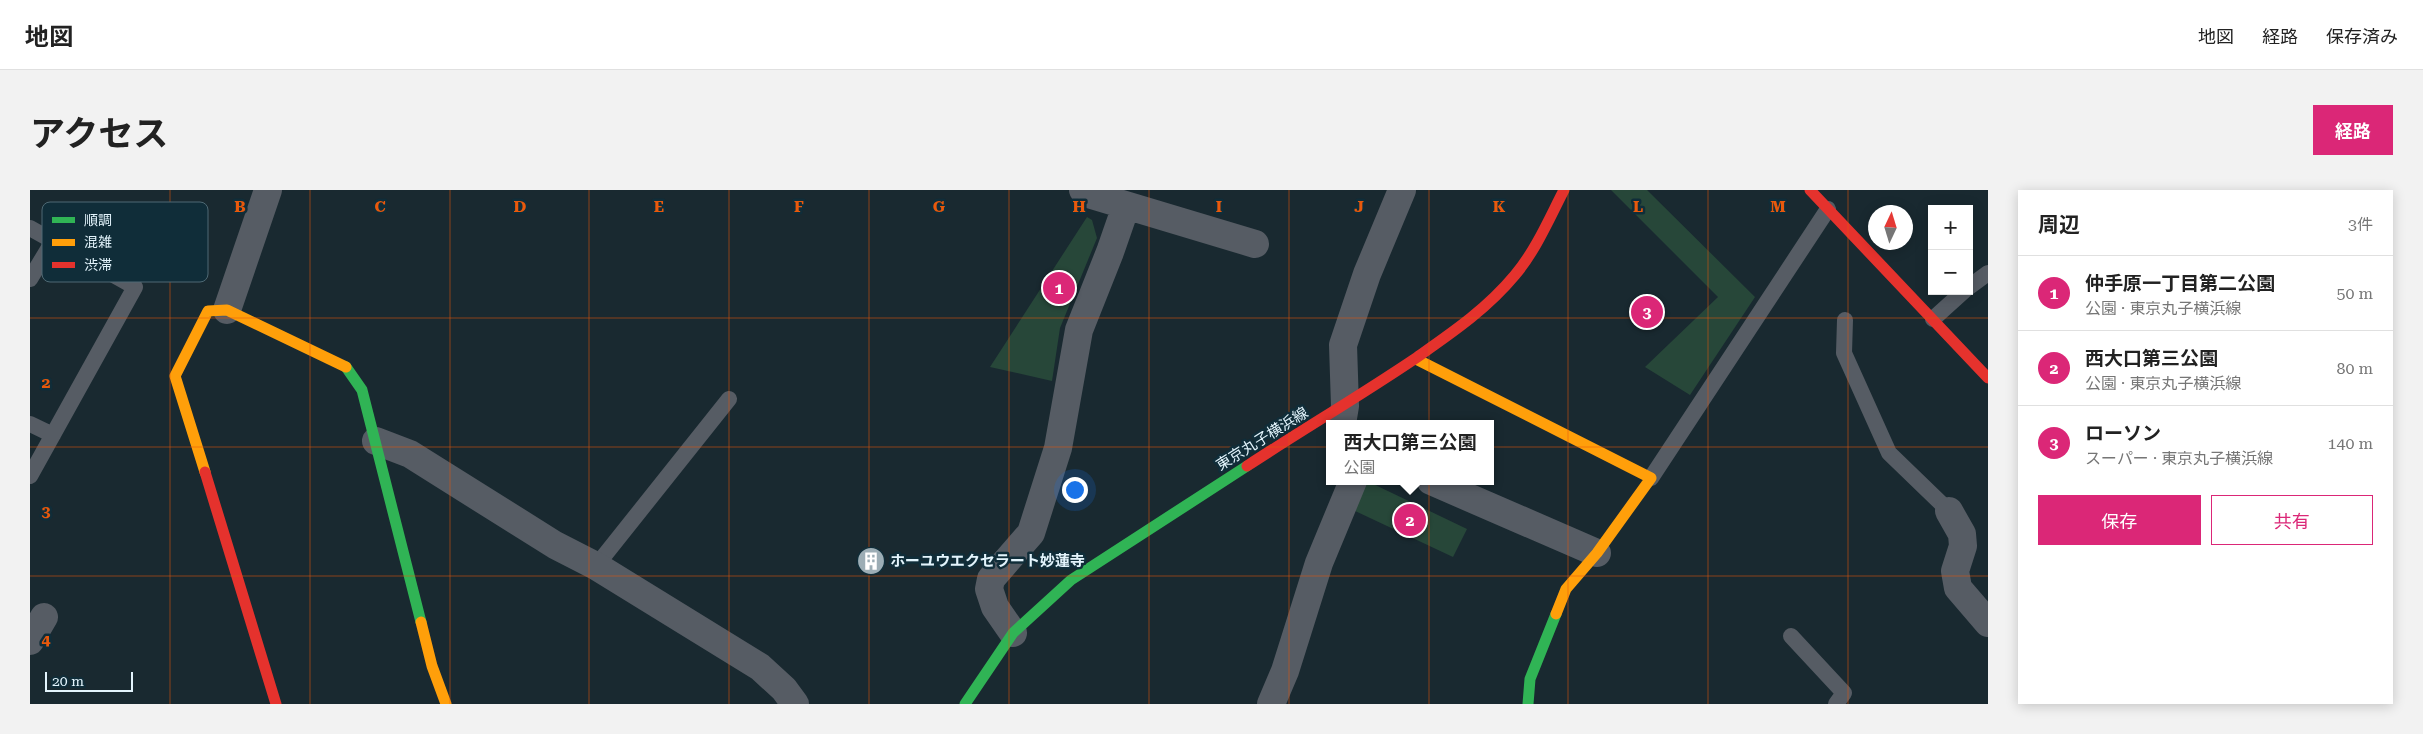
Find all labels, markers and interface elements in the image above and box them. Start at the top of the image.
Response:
text: 地図 [25,23,73,51]
text: 地図 [2198,26,2234,47]
text: 経路 [2262,26,2298,47]
text: 保存済み [2326,26,2398,47]
button: 経路 [2313,105,2393,155]
text: アクセス [30,114,168,155]
text: B [234,197,246,216]
text: C [374,197,386,216]
text: D [514,197,527,216]
text: E [654,197,664,216]
text: F [794,197,804,216]
text: G [933,197,946,216]
text: H [1072,197,1086,216]
text: I [1216,197,1222,216]
text: J [1354,197,1364,216]
text: K [1493,197,1506,216]
text: L [1633,197,1643,216]
text: M [1770,197,1786,216]
legend [42,202,208,282]
north arrow [1868,205,1913,250]
map controls [1928,205,1973,295]
button: + [1928,205,1973,250]
text: 順調 [84,212,112,228]
text: 周辺 [2038,213,2080,237]
text: 3件 [2348,215,2373,234]
text: 混雑 [84,234,112,250]
button: − [1928,250,1973,295]
text: 渋滞 [84,257,112,273]
pin: 1 [1043,269,1075,307]
text: 仲手原一丁目第二公園 [2085,272,2275,295]
text: 1 [2050,284,2058,303]
text: 50 m [2336,284,2373,303]
pin: 3 [1631,293,1663,331]
text: 公園 · 東京丸子横浜線 [2085,299,2241,318]
text: 西大口第三公園 [2085,347,2218,370]
text: 2 [2050,359,2058,378]
text: 80 m [2336,359,2373,378]
text: 2 [42,373,51,392]
text: 公園 · 東京丸子横浜線 [2085,374,2241,393]
street label: 東京丸子横浜線 [1213,404,1311,474]
popup [1326,420,1494,485]
text: ローソン [2085,422,2161,445]
text: 西大口第三公園 [1343,431,1477,454]
text: 3 [2050,434,2058,453]
text: 140 m [2327,434,2373,453]
text: スーパー · 東京丸子横浜線 [2085,449,2273,468]
text: 公園 [1343,458,1376,477]
your location [1062,477,1088,503]
button: 保存 [2038,495,2201,545]
button: 共有 [2211,495,2373,545]
pin: 2 [1394,501,1426,539]
text: 3 [42,502,51,521]
building icon: ホーユウエクセラート妙蓮寺 [856,546,886,576]
place label: ホーユウエクセラート妙蓮寺 [890,552,1085,570]
text: 4 [42,630,51,649]
scale bar [45,669,132,692]
text: 20 m [52,673,84,689]

